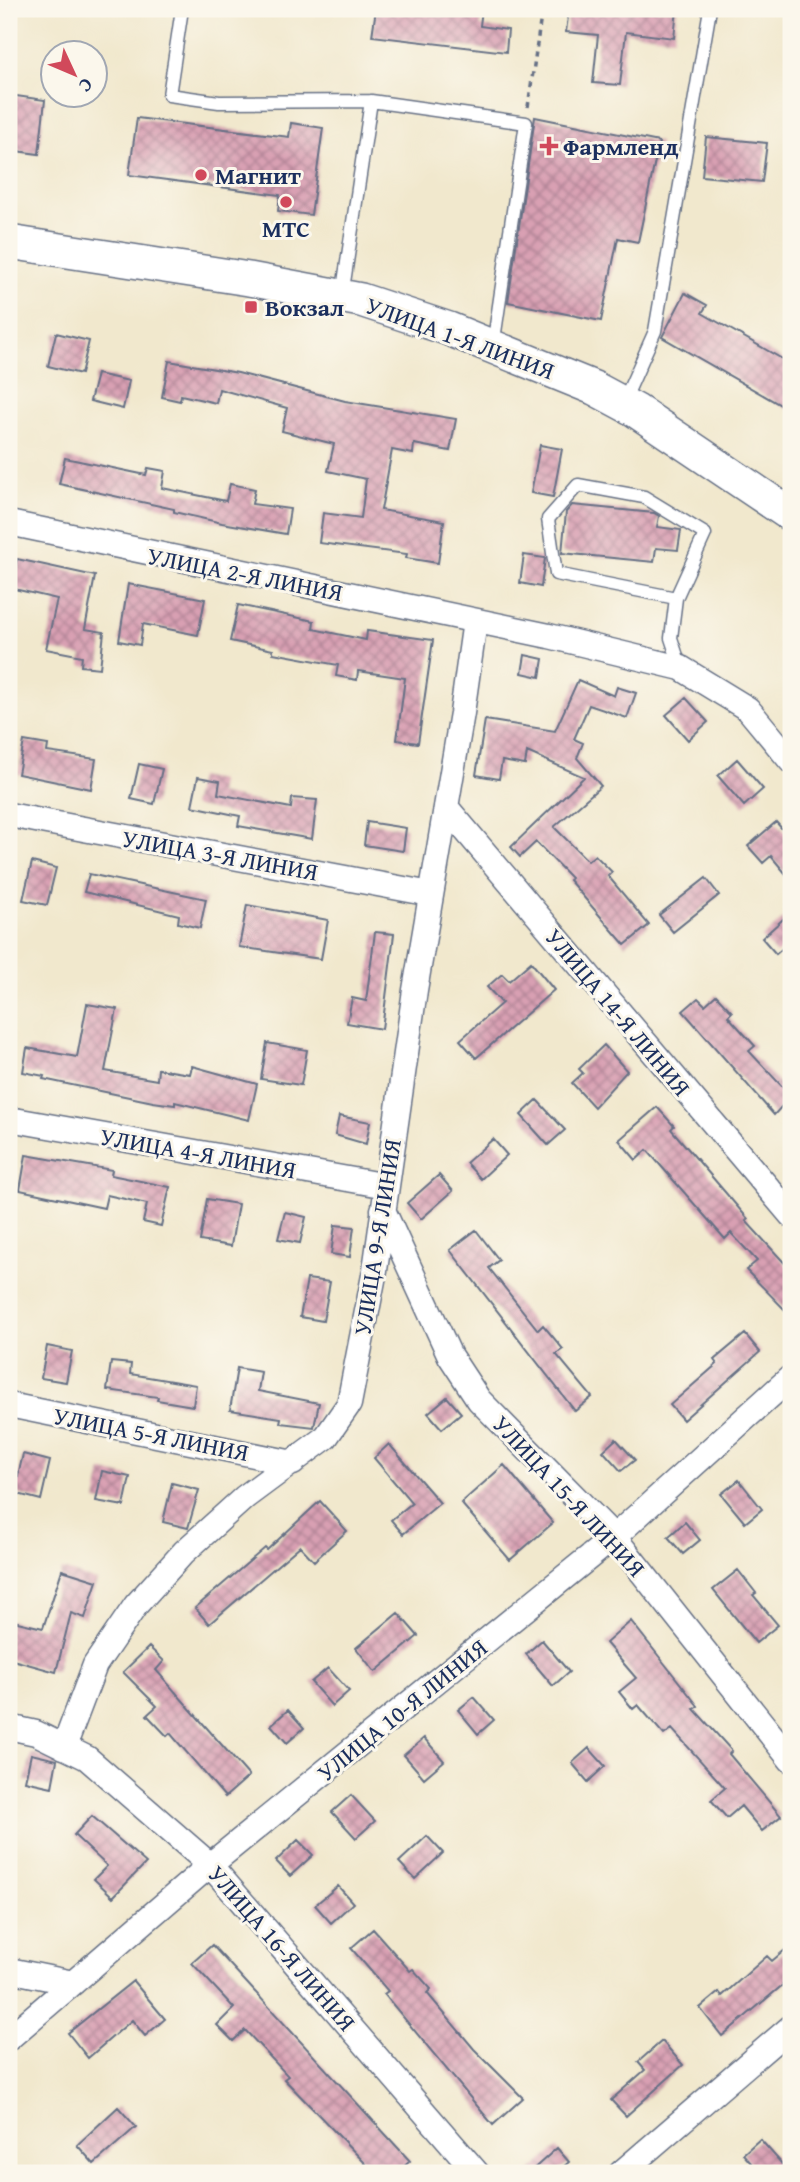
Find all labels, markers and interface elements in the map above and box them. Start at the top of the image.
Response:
north arrow [38,38,108,108]
text: С [72,72,100,100]
place label: Фармленд [563,129,679,164]
marker: Фармленд [541,138,557,154]
place label: Магнит [215,158,301,193]
marker: Магнит [193,167,209,183]
marker: МТС [278,194,294,210]
place label: МТС [262,211,310,246]
street label: УЛИЦА 1-Я ЛИНИЯ [361,288,559,388]
place label: Вокзал [265,290,344,325]
marker: Вокзал [243,299,259,315]
street label: УЛИЦА 2-Я ЛИНИЯ [144,538,346,610]
street label: УЛИЦА 3-Я ЛИНИЯ [119,821,321,889]
street label: УЛИЦА 14-Я ЛИНИЯ [537,920,699,1104]
street label: УЛИЦА 4-Я ЛИНИЯ [97,1119,299,1187]
street label: УЛИЦА 9-Я ЛИНИЯ [344,1136,410,1338]
street label: УЛИЦА 5-Я ЛИНИЯ [50,1398,252,1470]
street label: УЛИЦА 15-Я ЛИНИЯ [485,1407,653,1585]
street label: УЛИЦА 10-Я ЛИНИЯ [310,1630,494,1790]
street label: УЛИЦА 16-Я ЛИНИЯ [200,1857,364,2039]

